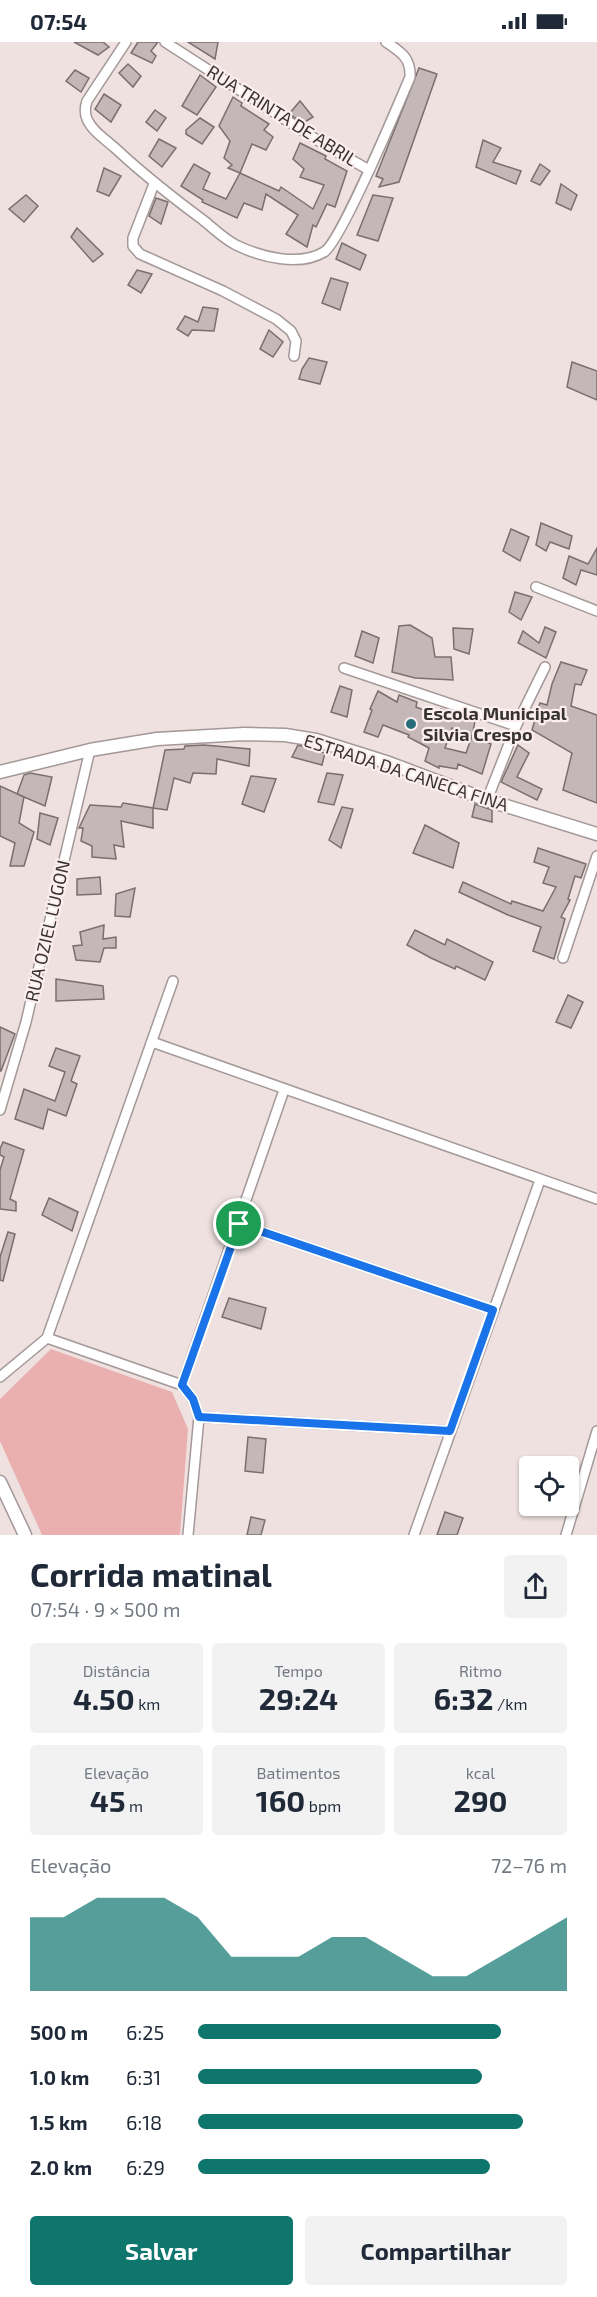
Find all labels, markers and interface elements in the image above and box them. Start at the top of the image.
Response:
text: 07:54 [30,8,87,34]
street label: RUA TRINTA DE ABRIL [203,60,362,170]
place label: Escola Municipal Silvia Crespo [423,702,567,745]
marker: Escola Municipal Silvia Crespo [404,717,418,731]
street label: ESTRADA DA CANECA FINA [301,729,512,816]
street label: RUA OZIEL LUGON [20,858,74,1004]
pin [213,1198,264,1249]
icon: arrive [222,1207,255,1240]
map controls [519,1456,579,1516]
button: locate [519,1456,579,1516]
text: Corrida matinal [30,1554,272,1594]
button: share [504,1555,567,1618]
text: 07:54 · 9 × 500 m [30,1597,181,1621]
text: Distância [83,1661,150,1680]
text: Tempo [274,1661,323,1680]
text: Ritmo [459,1661,502,1680]
text: 4.50 [73,1680,135,1716]
text: 29:24 [259,1680,338,1716]
text: 6:32 [434,1680,493,1716]
text: km [135,1694,160,1713]
text: /km [493,1694,527,1713]
text: Elevação [84,1763,149,1782]
text: Batimentos [257,1763,340,1782]
text: kcal [466,1763,495,1782]
text: 45 [90,1782,126,1818]
text: 160 [256,1782,305,1818]
text: 290 [453,1782,508,1818]
text: m [126,1796,143,1815]
text: bpm [305,1796,341,1815]
text: Elevação [30,1853,111,1877]
text: 72–76 m [491,1853,567,1877]
text: 500 m [30,2020,88,2044]
text: 6:25 [126,2020,164,2044]
text: 1.0 km [30,2065,89,2089]
text: 6:31 [126,2065,161,2089]
text: 1.5 km [30,2110,88,2134]
text: 6:18 [126,2110,162,2134]
text: 2.0 km [30,2155,92,2179]
text: 6:29 [126,2155,165,2179]
button: Salvar [30,2216,293,2285]
button: Compartilhar [305,2216,567,2285]

